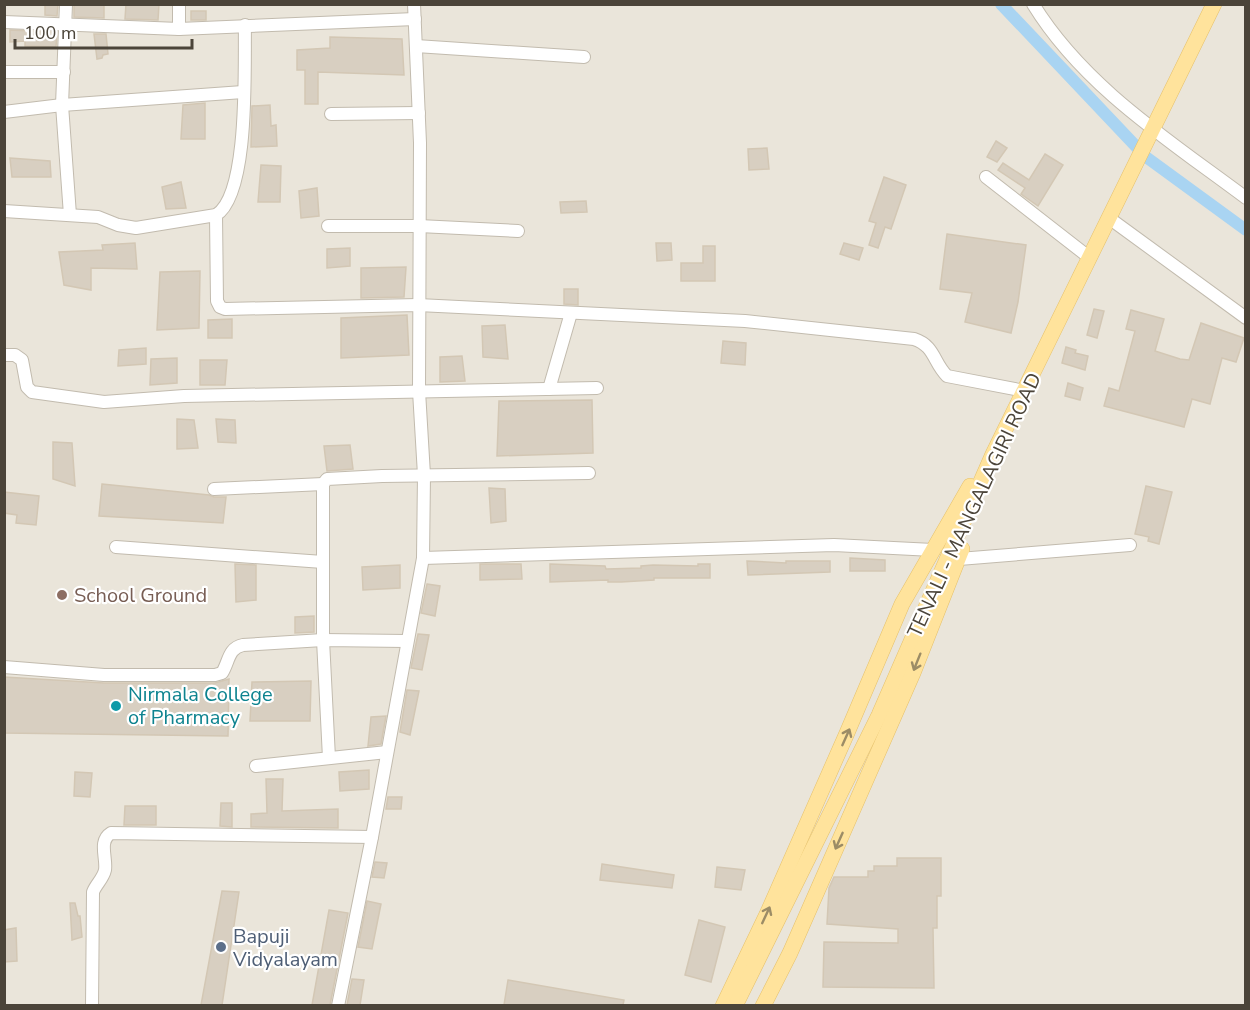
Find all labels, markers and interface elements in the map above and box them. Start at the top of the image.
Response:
scale bar [15,12,192,50]
text: 100 m [24,21,76,45]
street label: TENALI - MANGALAGIRI ROAD [901,368,1048,642]
place label: School Ground [74,582,207,609]
marker: School Ground [55,588,69,602]
one-way arrow [911,653,922,671]
place label: Nirmala College of Pharmacy [128,681,273,731]
marker: Nirmala College of Pharmacy [109,699,123,713]
one-way arrow [840,728,852,746]
one-way arrow [833,831,844,850]
one-way arrow [761,906,772,924]
place label: Bapuji Vidyalayam [232,923,338,973]
marker: Bapuji Vidyalayam [214,940,228,954]

